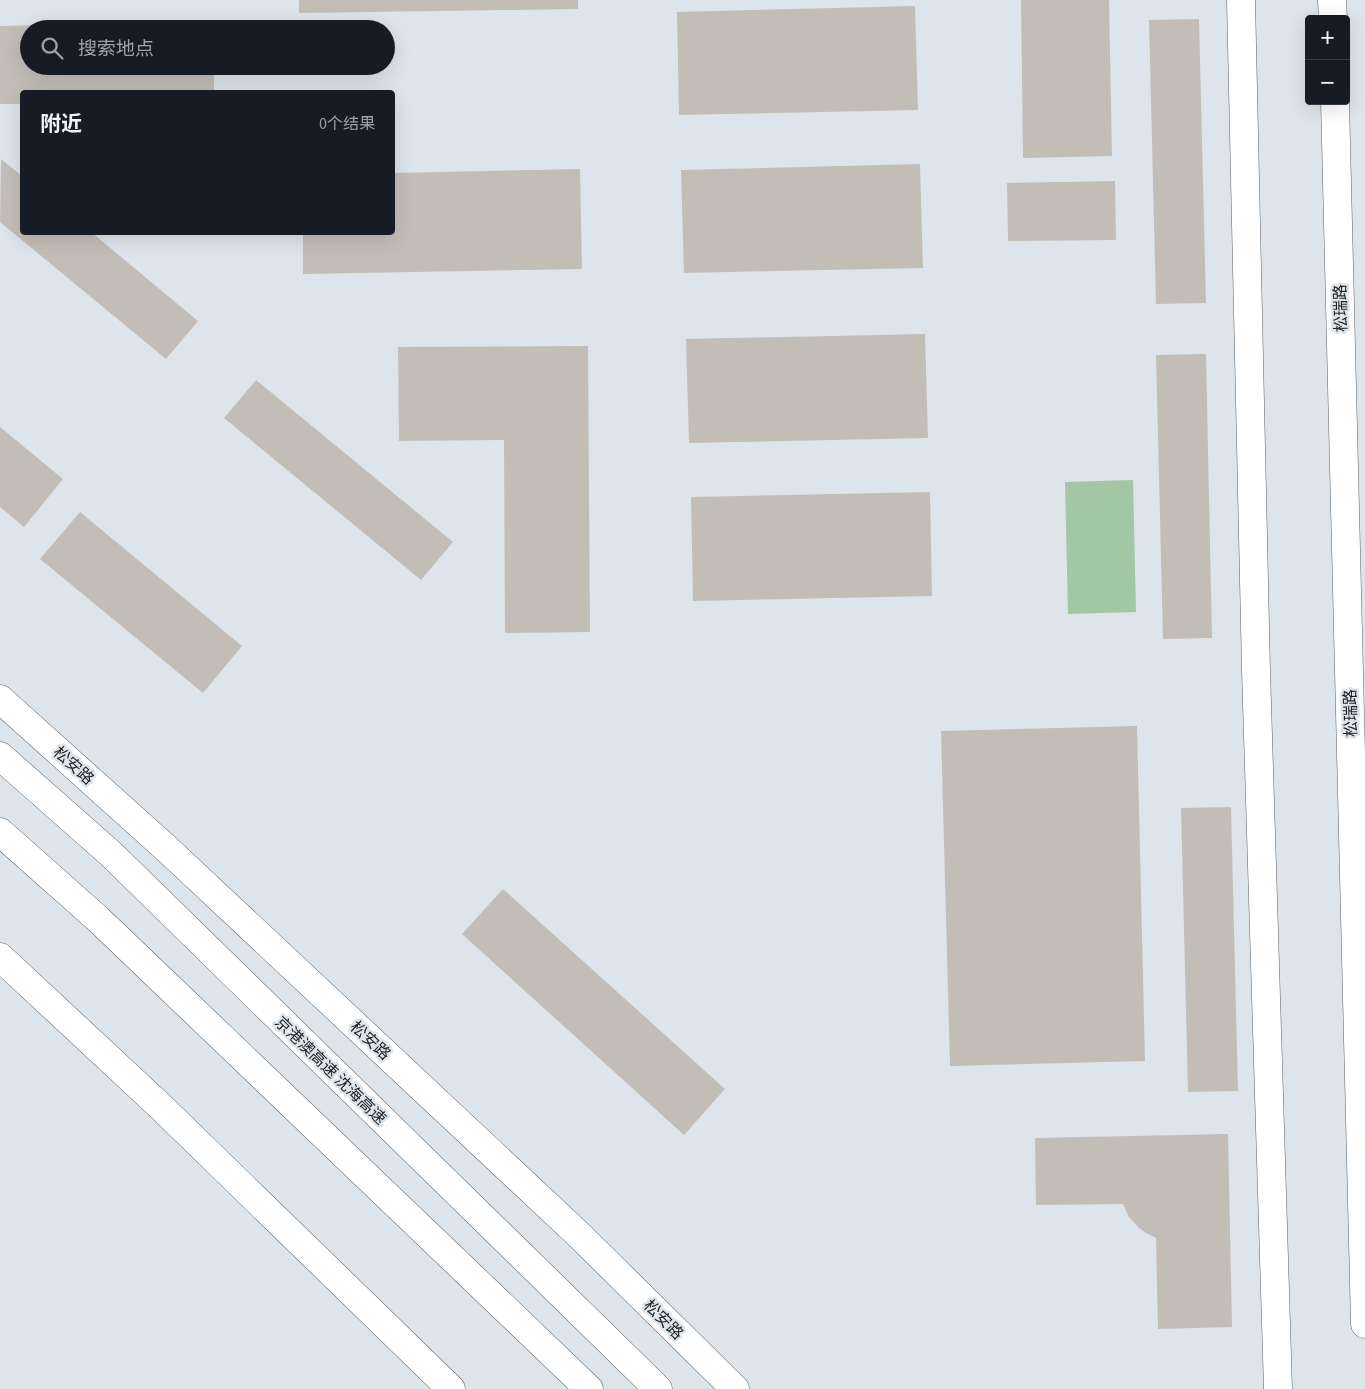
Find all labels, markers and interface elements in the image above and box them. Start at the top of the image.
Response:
map controls [1305,15,1350,105]
button: + [1305,15,1350,60]
search box [20,20,395,75]
icon: search [38,34,66,62]
text: 搜索地点 [78,36,154,63]
button: − [1305,60,1350,105]
text: 附近 [40,109,82,139]
text: 0个结果 [319,113,375,135]
street label: 松瑞路 [1330,284,1352,332]
street label: 松瑞路 [1340,689,1362,737]
street label: 松安路 [48,742,99,790]
street label: 京港澳高速 沈海高速 [270,1012,391,1130]
street label: 松安路 [345,1016,395,1065]
street label: 松安路 [639,1295,688,1344]

